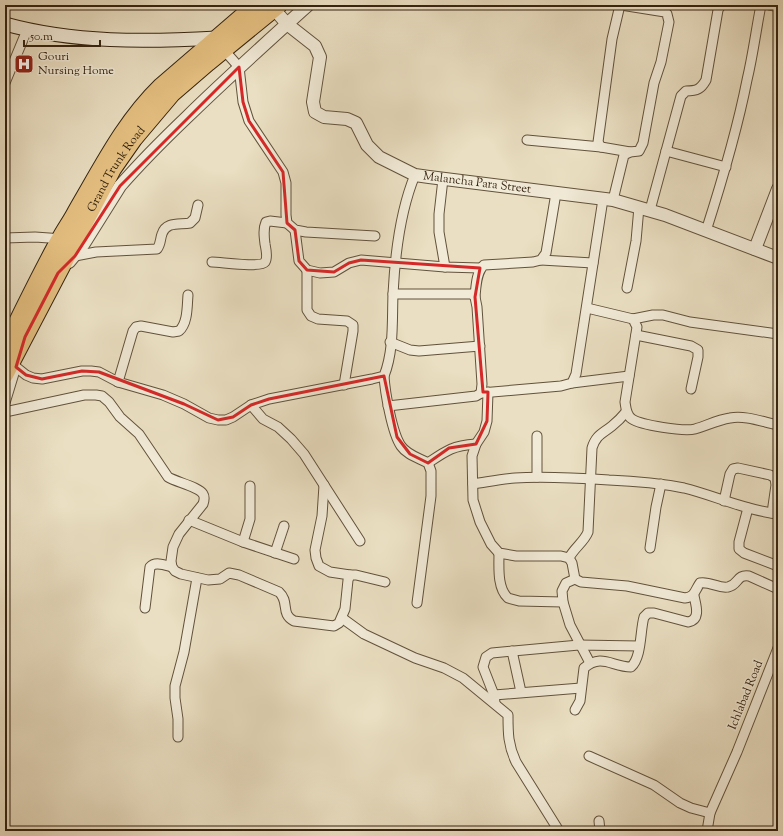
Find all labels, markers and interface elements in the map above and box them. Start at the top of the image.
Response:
scale bar [24,22,100,48]
text: 50 m [29,28,53,46]
place label: Gouri Nursing Home [38,48,114,80]
hospital icon: Gouri Nursing Home [13,53,35,75]
street label: Grand Trunk Road [83,122,150,215]
street label: Malancha Para Street [422,167,532,199]
street label: Ichlabad Road [724,657,768,732]

